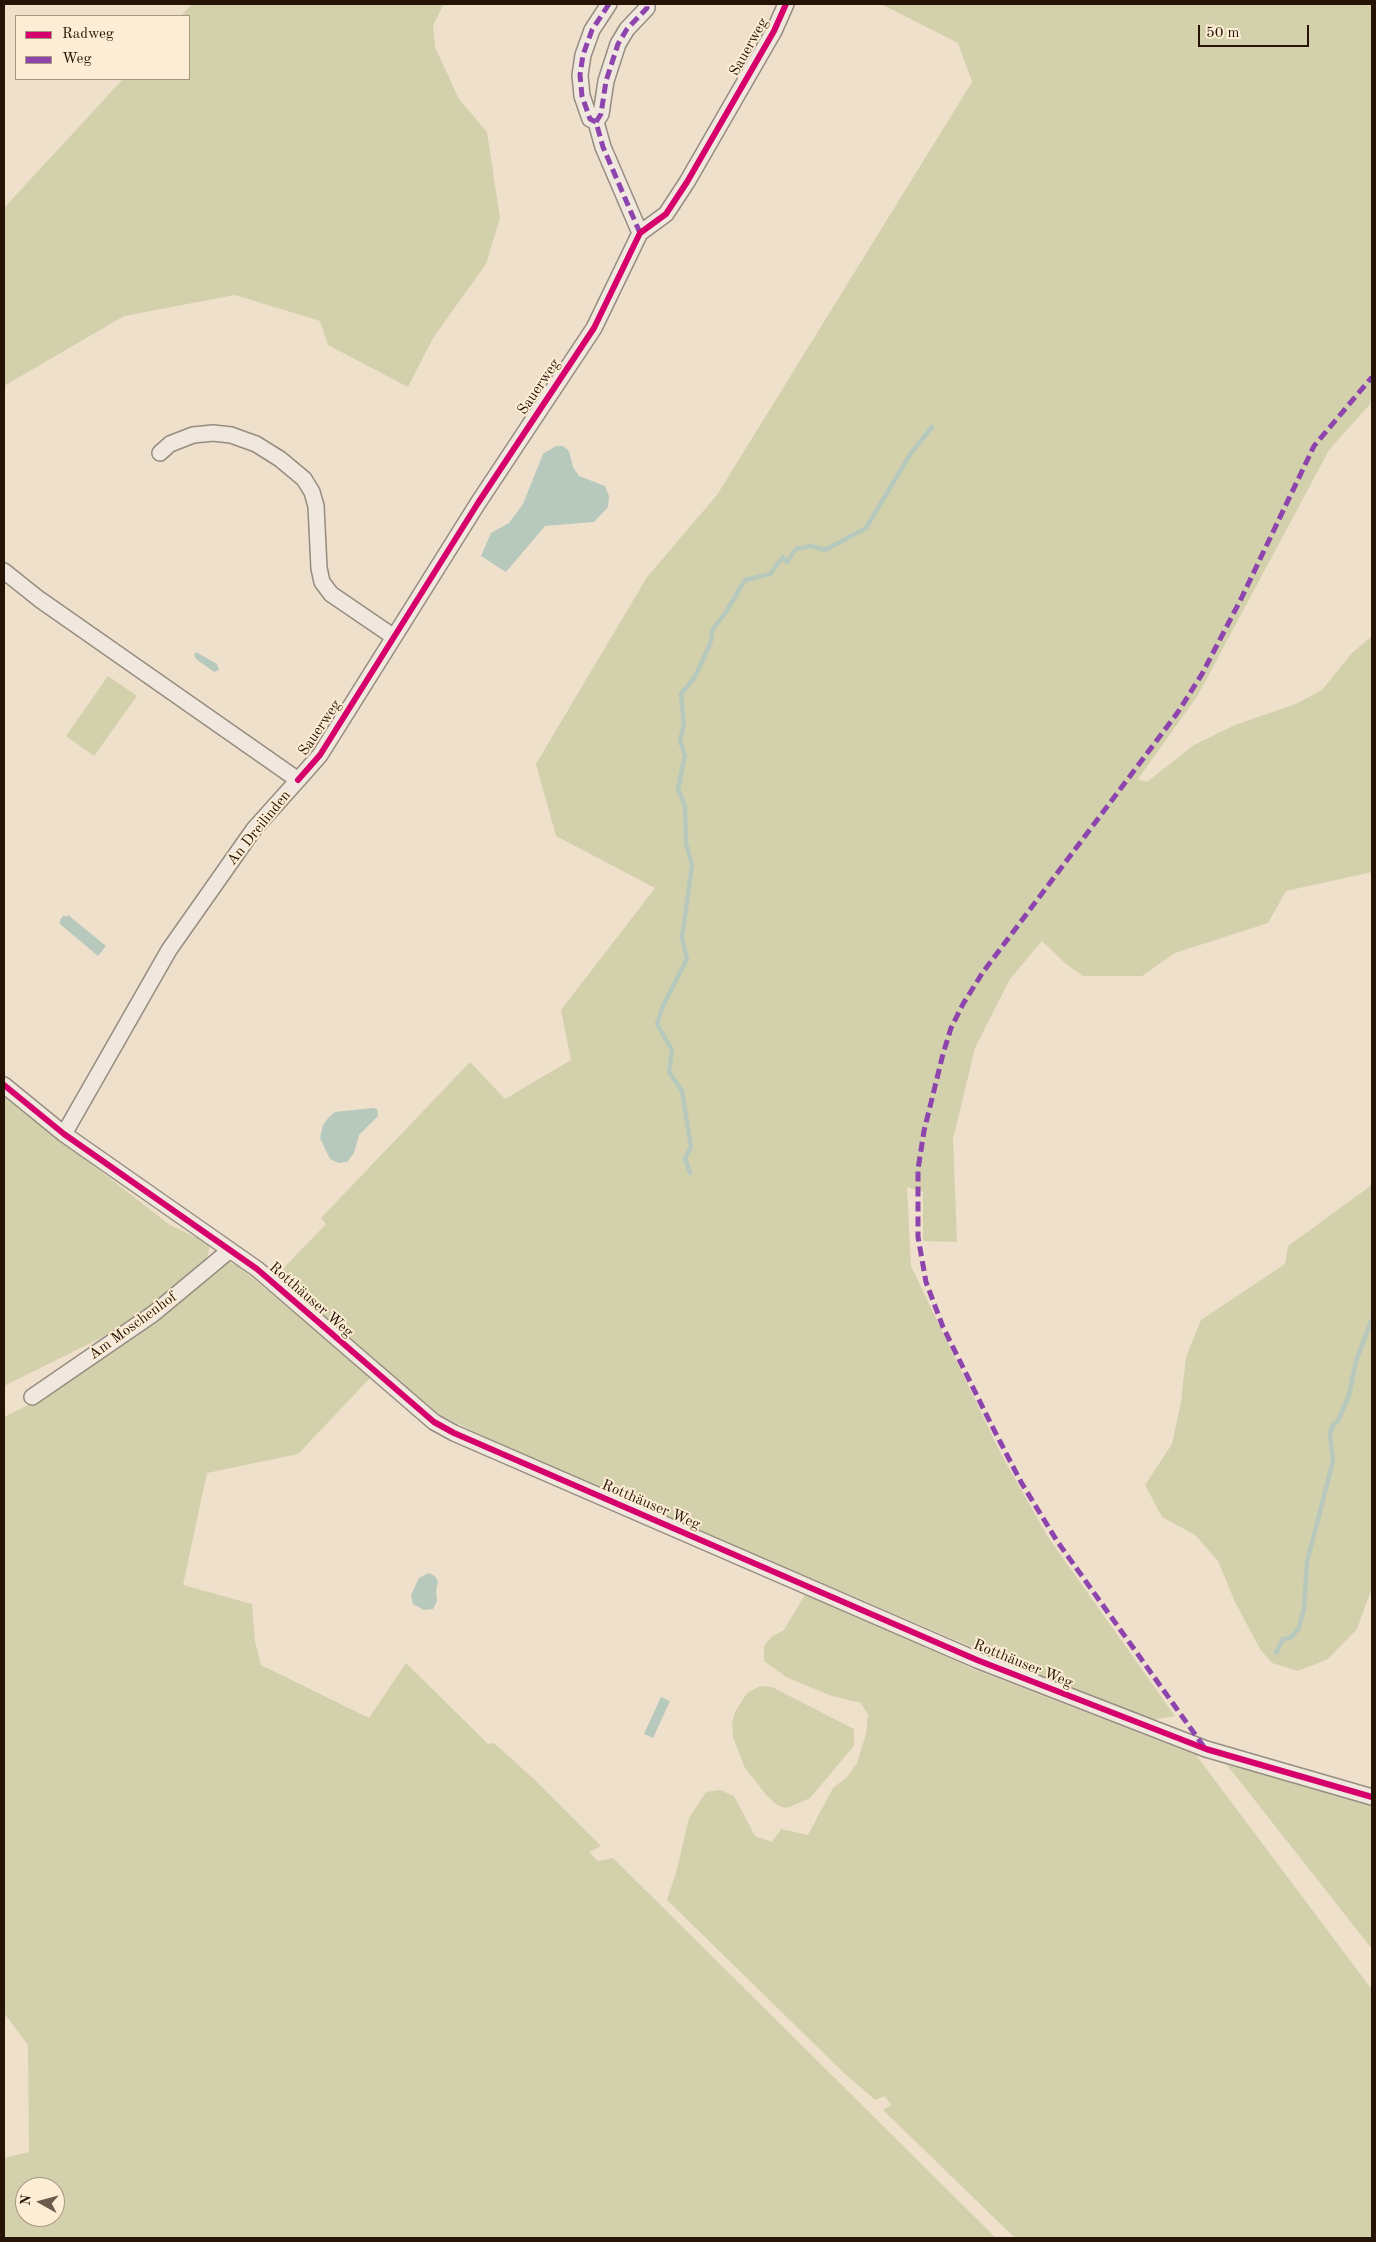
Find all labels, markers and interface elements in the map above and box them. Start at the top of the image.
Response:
legend [15,15,190,80]
street label: Sauerweg [726,15,772,79]
scale bar [1201,15,1312,47]
text: 50 m [1206,26,1240,41]
text: Radweg [62,27,114,42]
text: Weg [62,52,92,67]
street label: Sauerweg [514,356,564,418]
street label: Sauerweg [295,697,345,759]
street label: An Dreilinden [223,787,295,869]
street label: Rotthäuser Weg [265,1259,357,1341]
street label: Am Moschenhof [86,1288,180,1364]
street label: Rotthäuser Weg [599,1476,703,1534]
street label: Rotthäuser Weg [971,1636,1075,1692]
north arrow [15,2177,65,2227]
text: N [19,2194,34,2206]

